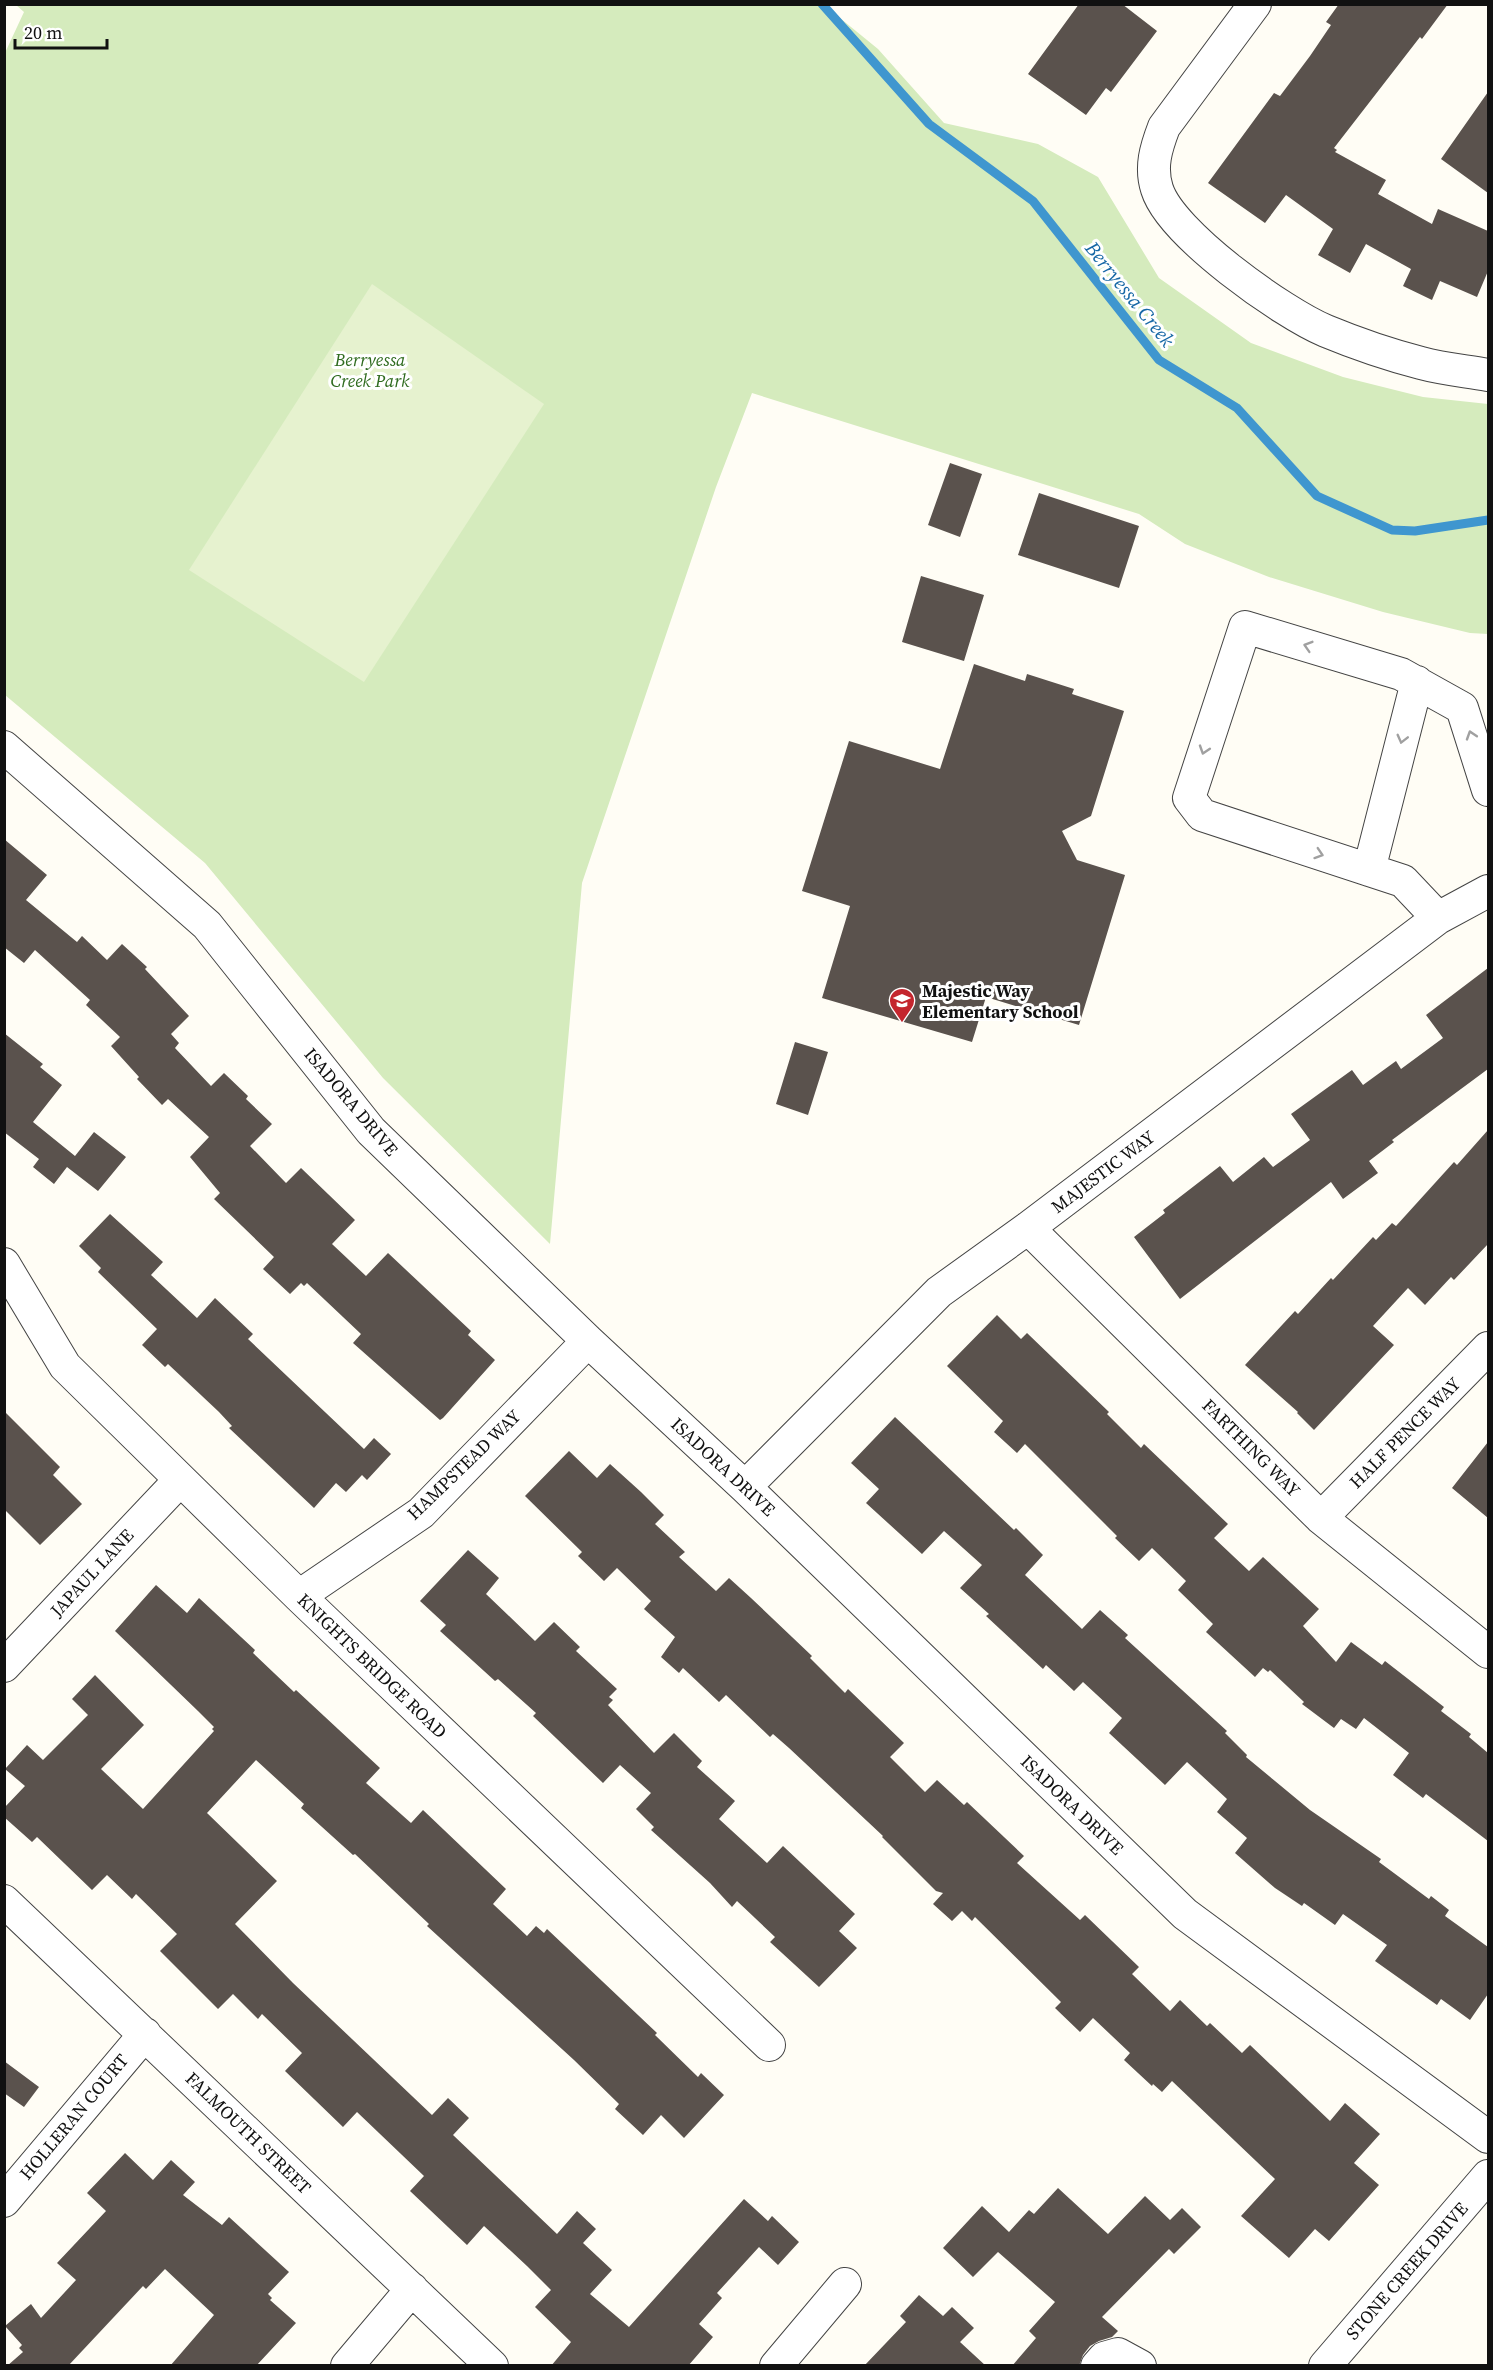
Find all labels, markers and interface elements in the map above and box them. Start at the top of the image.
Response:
scale bar [15,12,106,50]
text: 20 m [24,20,62,45]
water label: Berryessa Creek [1078,234,1182,353]
park label: Berryessa Creek Park [330,347,410,393]
one-way arrow [1303,641,1314,653]
one-way arrow [1465,730,1478,741]
one-way arrow [1397,734,1410,744]
one-way arrow [1199,744,1212,755]
one-way arrow [1313,846,1324,859]
place label: Majestic Way Elementary School [922,978,1079,1024]
school or university icon: Majestic Way Elementary School [887,986,917,1024]
street label: ISADORA DRIVE [299,1042,404,1161]
street label: MAJESTIC WAY [1046,1124,1160,1219]
street label: HALF PENCE WAY [1343,1371,1466,1494]
street label: FARTHING WAY [1197,1393,1306,1503]
street label: HAMPSTEAD WAY [401,1403,526,1525]
street label: ISADORA DRIVE [666,1412,781,1522]
street label: JAPAUL LANE [44,1523,139,1623]
street label: KNIGHTS BRIDGE ROAD [292,1587,453,1744]
street label: ISADORA DRIVE [1015,1749,1129,1860]
street label: HOLLERAN COURT [14,2048,134,2185]
street label: FALMOUTH STREET [180,2066,317,2199]
street label: STONE CREEK DRIVE [1340,2196,1473,2345]

